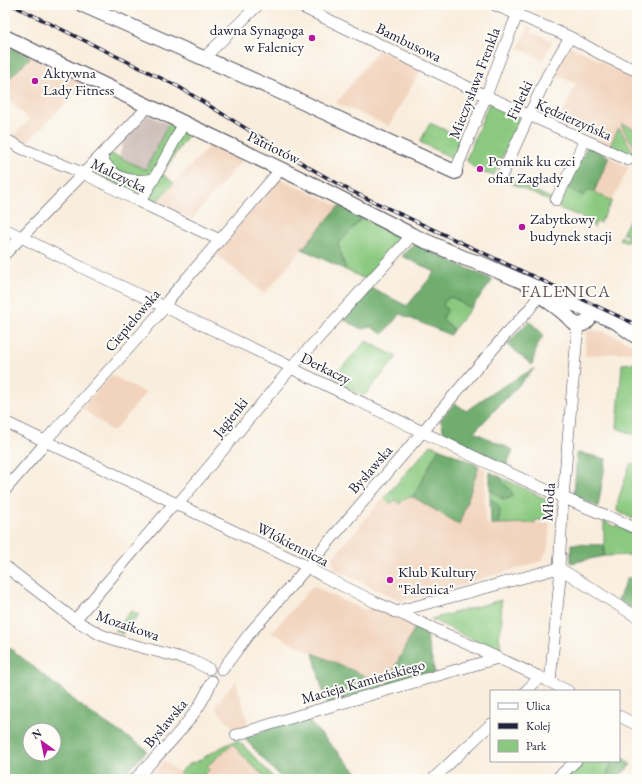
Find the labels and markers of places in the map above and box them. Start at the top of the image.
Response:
place label: dawna Synagoga w Falenicy [210,20,304,56]
marker: dawna Synagoga w Falenicy [307,33,317,43]
place label: Aktywna Lady Fitness [42,63,115,99]
marker: Aktywna Lady Fitness [30,76,40,86]
place label: Pomnik ku czci ofiar Zagłady [488,151,576,187]
marker: Pomnik ku czci ofiar Zagłady [475,164,485,174]
place label: Zabytkowy budynek stacji [530,209,612,245]
marker: Zabytkowy budynek stacji [517,222,527,232]
place label: Klub Kultury "Falenica" [398,562,477,598]
marker: Klub Kultury "Falenica" [385,575,395,585]

